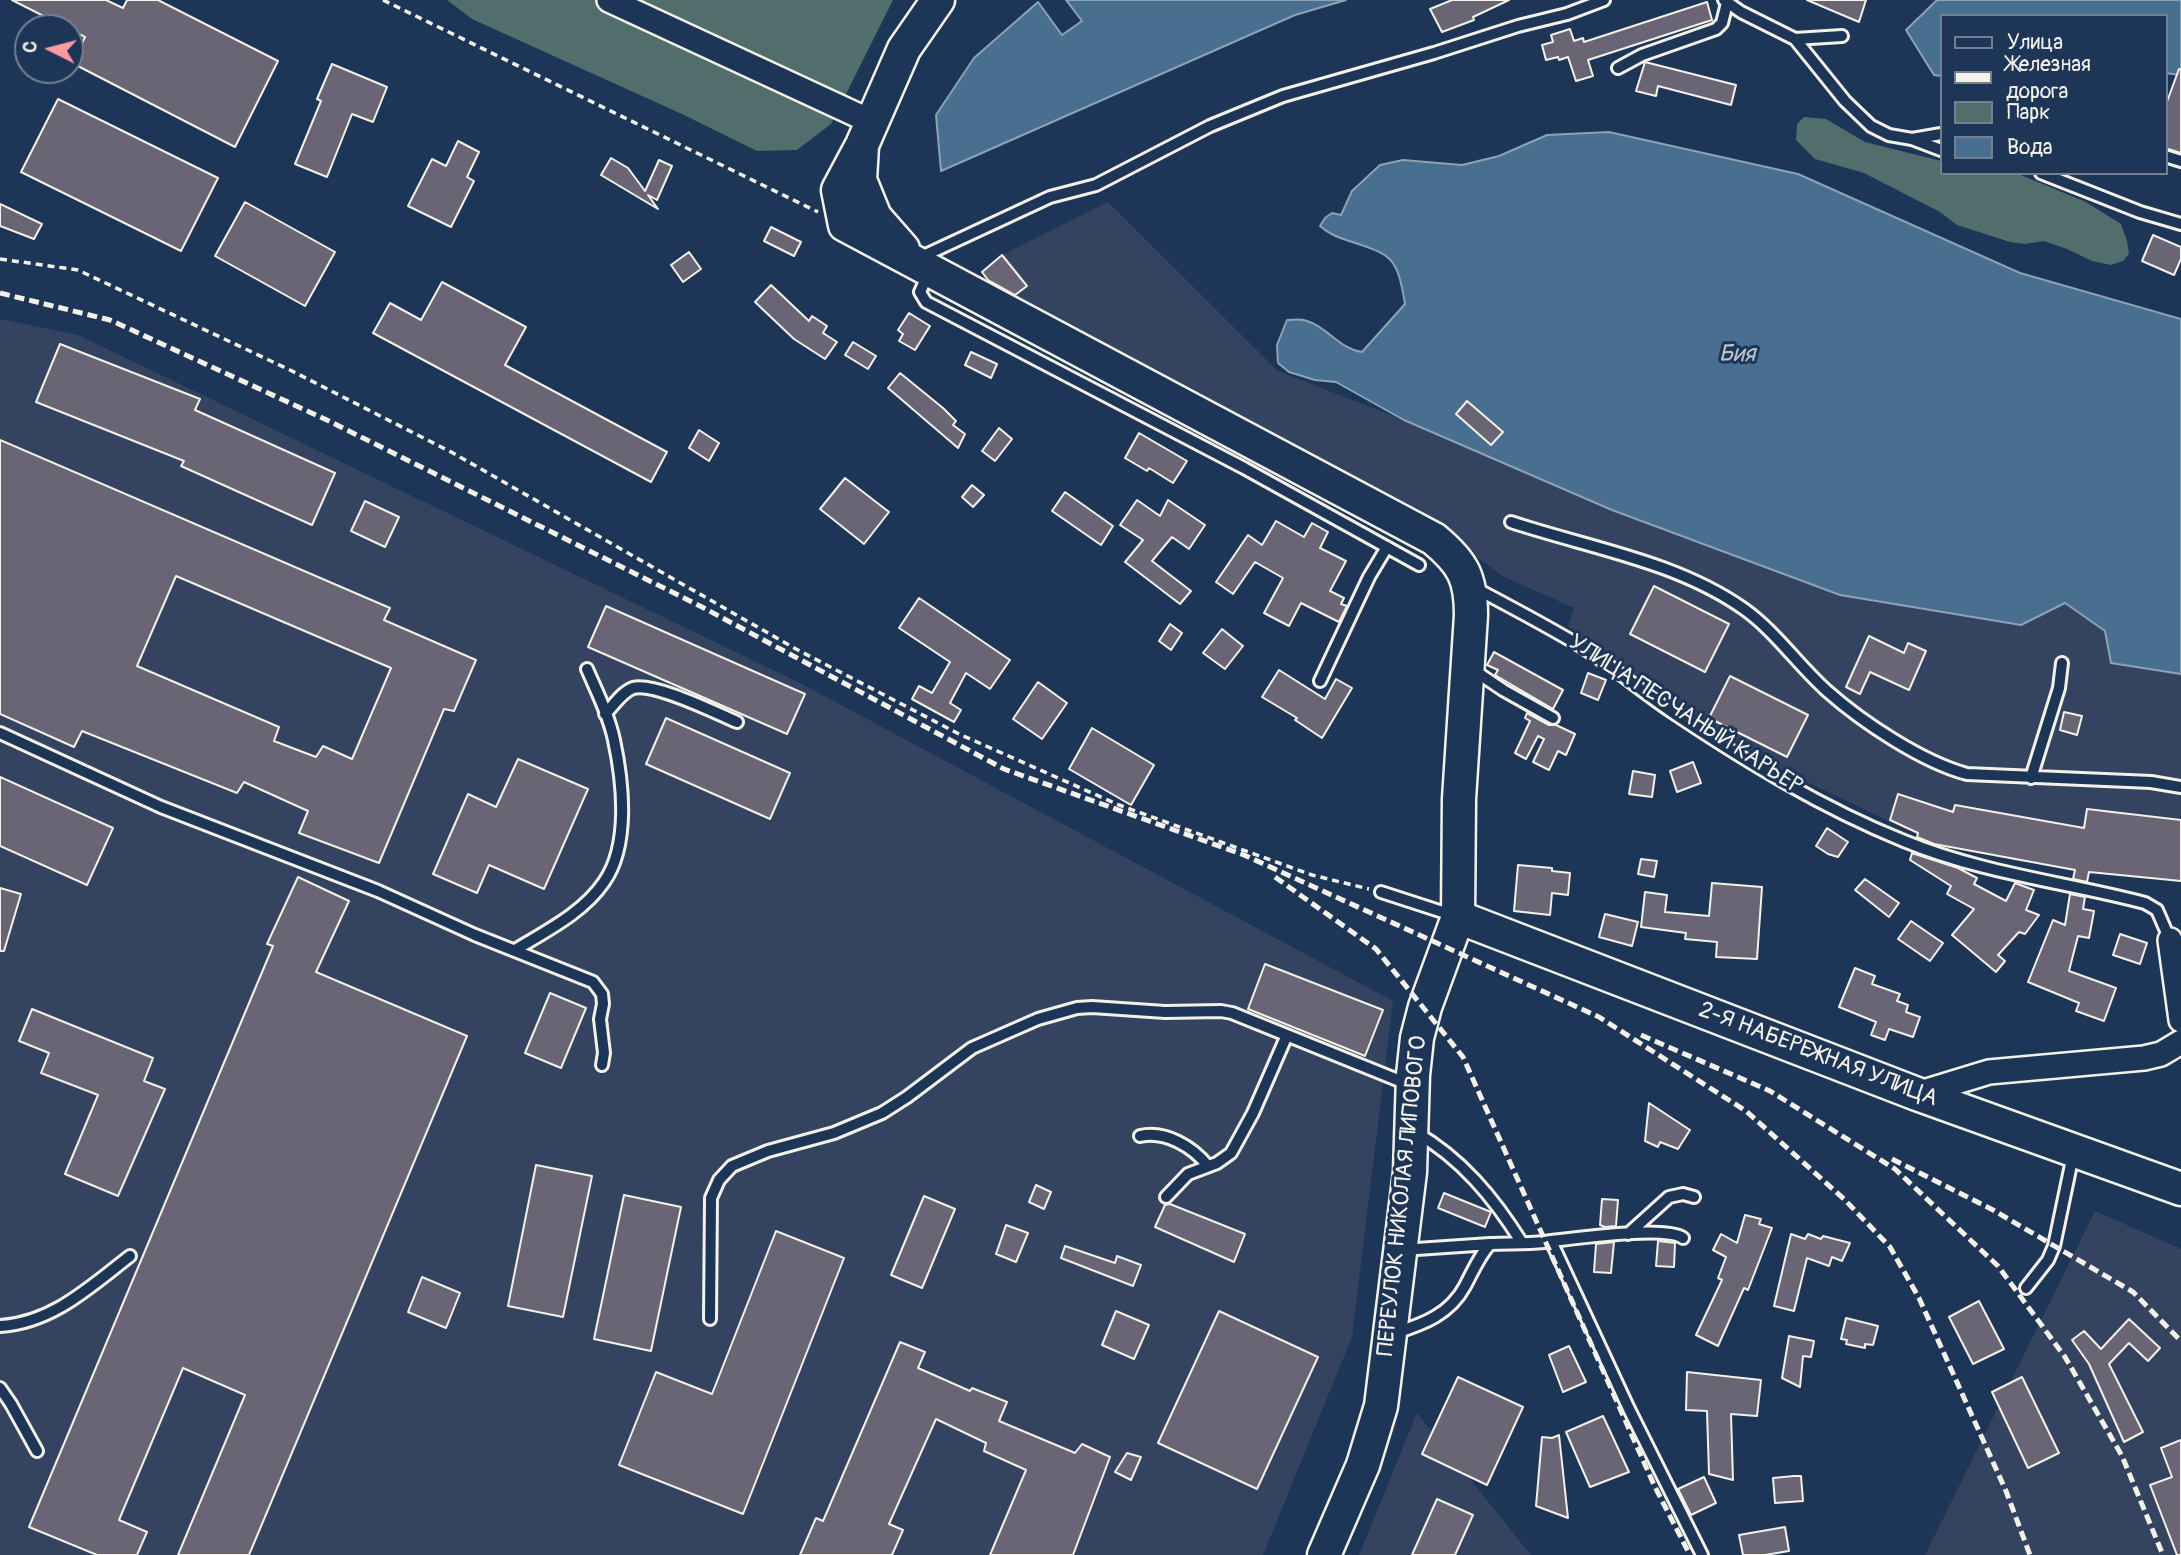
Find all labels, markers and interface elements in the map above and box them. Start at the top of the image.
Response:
north arrow [14,14,84,84]
legend [1940,14,2167,175]
text: Улица [2007,29,2063,56]
text: С [18,40,43,54]
text: Железная дорога [2006,51,2091,105]
text: Парк [2007,99,2050,126]
text: Вода [2007,134,2053,161]
water label: Бия [1719,341,1755,369]
street label: УЛИЦА ПЕСЧАНЫЙ КАРЬЕР [1563,629,1807,801]
street label: 2-Я НАБЕРЕЖНАЯ УЛИЦА [1695,997,1941,1113]
street label: ПЕРЕУЛОК НИКОЛАЯ ЛИПОВОГО [1372,1034,1434,1358]

